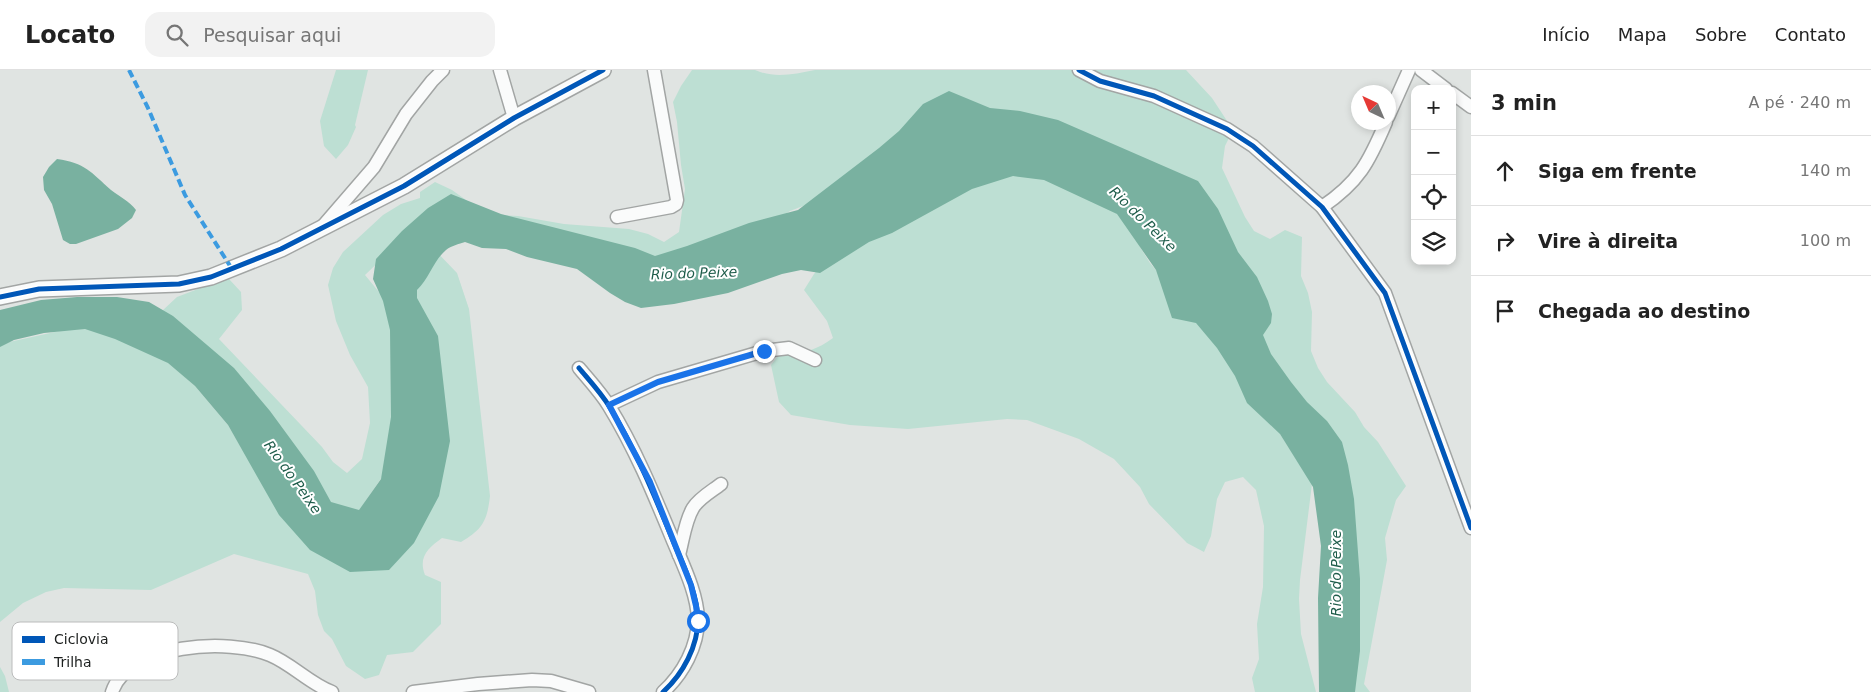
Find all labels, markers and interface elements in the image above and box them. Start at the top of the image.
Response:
search box [145,12,495,57]
text: Locato [25,21,115,49]
icon: search [163,21,191,49]
text: Pesquisar aqui [203,24,341,46]
text: Início [1542,24,1590,45]
text: Mapa [1618,24,1667,45]
text: Sobre [1695,24,1747,45]
text: Contato [1775,24,1846,45]
north arrow [1351,85,1396,130]
map controls [1411,85,1456,265]
button: + [1411,85,1456,130]
text: 3 min [1491,91,1557,115]
text: A pé · 240 m [1749,93,1851,112]
button: − [1411,130,1456,175]
icon: ahead [1491,157,1519,185]
text: Siga em frente [1538,160,1697,182]
text: 140 m [1800,161,1851,180]
button: locate [1411,175,1456,220]
water label: Rio do Peixe [1106,183,1180,255]
button: layers [1411,220,1456,265]
icon: right [1491,227,1519,255]
text: Vire à direita [1538,230,1678,252]
text: 100 m [1800,231,1851,250]
water label: Rio do Peixe [651,263,737,283]
icon: arrive [1491,297,1519,325]
text: Chegada ao destino [1538,300,1750,322]
route end [753,340,776,363]
water label: Rio do Peixe [261,437,325,517]
water label: Rio do Peixe [1328,530,1344,616]
route start [687,610,710,633]
legend [12,622,178,680]
text: Ciclovia [54,631,109,647]
text: Trilha [53,654,91,670]

